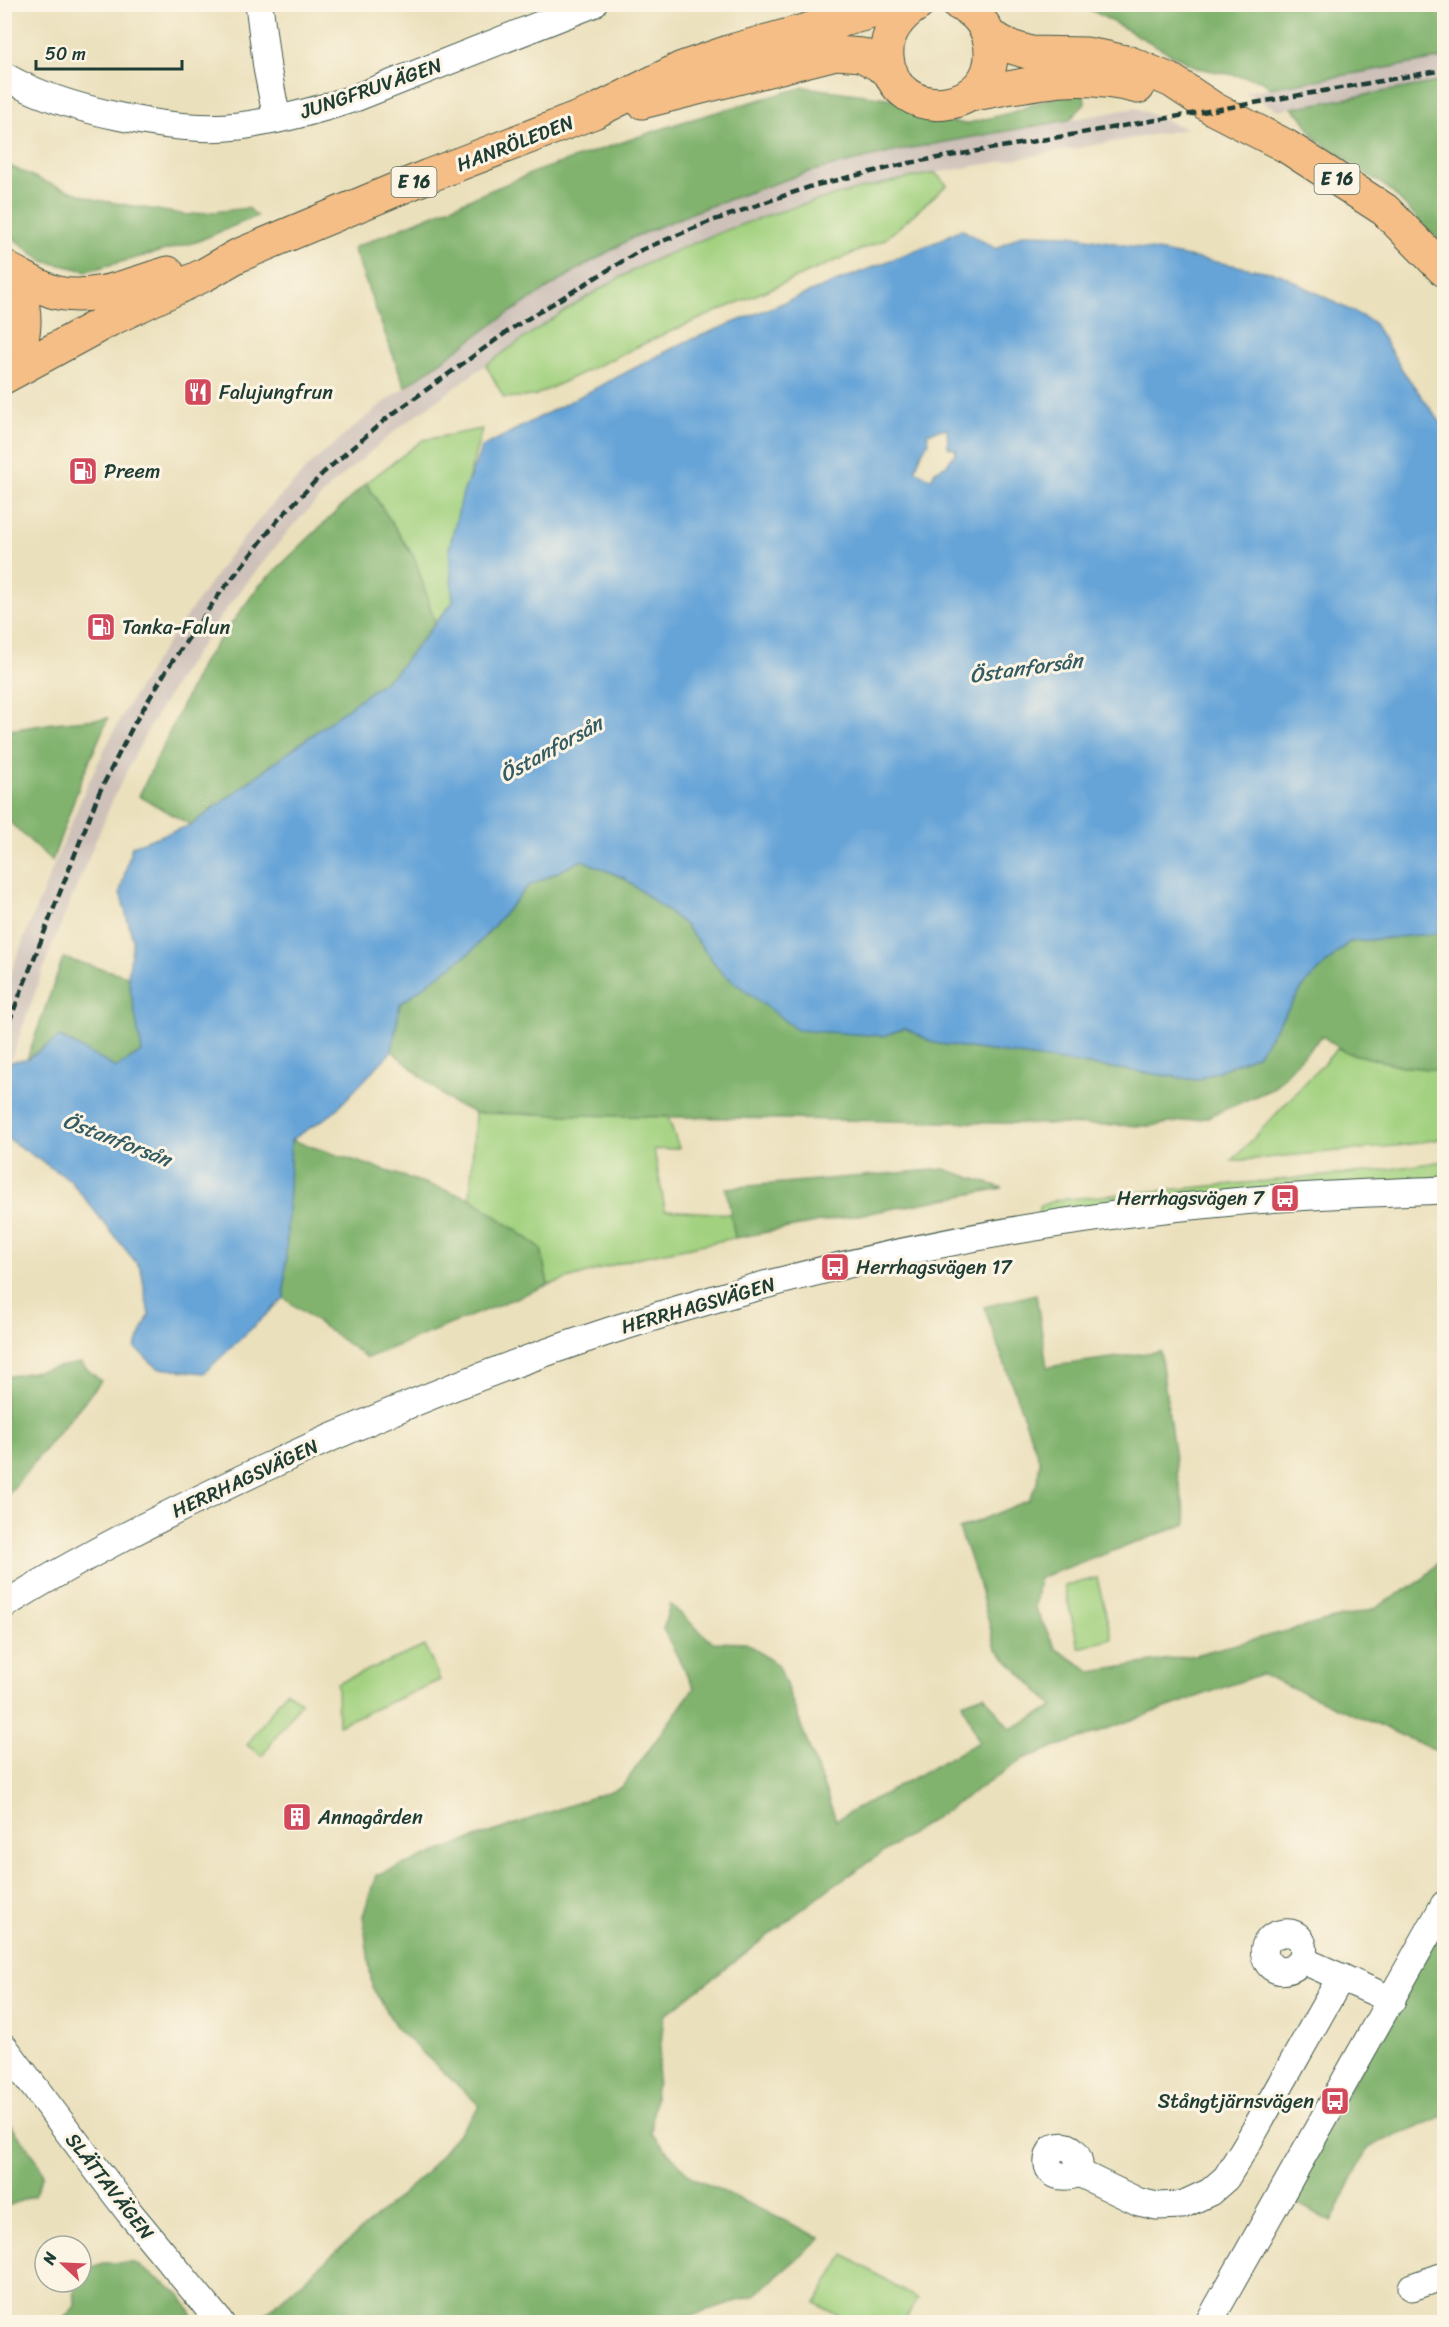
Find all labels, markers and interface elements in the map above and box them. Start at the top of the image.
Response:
scale bar [36,33,182,71]
text: 50 m [45,38,86,70]
street label: JUNGFRUVÄGEN [295,48,447,129]
street label: HANRÖLEDEN [451,105,579,182]
road number: E 16 [1314,164,1360,194]
road number: E 16 [392,167,436,197]
place label: Falujungfrun [219,375,333,410]
restaurant icon: Falujungfrun [182,376,214,408]
place label: Preem [104,454,160,489]
fuel station icon: Preem [67,455,99,487]
place label: Tanka-Falun [122,610,230,645]
fuel station icon: Tanka-Falun [85,611,117,643]
water label: Östanforsån [967,641,1087,695]
water label: Östanforsån [492,704,612,793]
water label: Östanforsån [57,1102,179,1179]
place label: Herrhagsvägen 7 [1117,1181,1266,1216]
bus stop icon: Herrhagsvägen 7 [1269,1182,1301,1214]
place label: Herrhagsvägen 17 [856,1250,1013,1285]
bus stop icon: Herrhagsvägen 17 [819,1251,851,1283]
street label: HERRHAGSVÄGEN [617,1267,780,1344]
street label: HERRHAGSVÄGEN [166,1429,325,1528]
place label: Annagården [317,1800,423,1835]
building icon: Annagården [281,1801,313,1833]
place label: Stångtjärnsvägen [1158,2084,1314,2119]
bus stop icon: Stångtjärnsvägen [1319,2085,1351,2117]
street label: SLÄTTAVÄGEN [56,2125,163,2248]
north arrow [33,2234,93,2294]
text: N [34,2247,66,2270]

